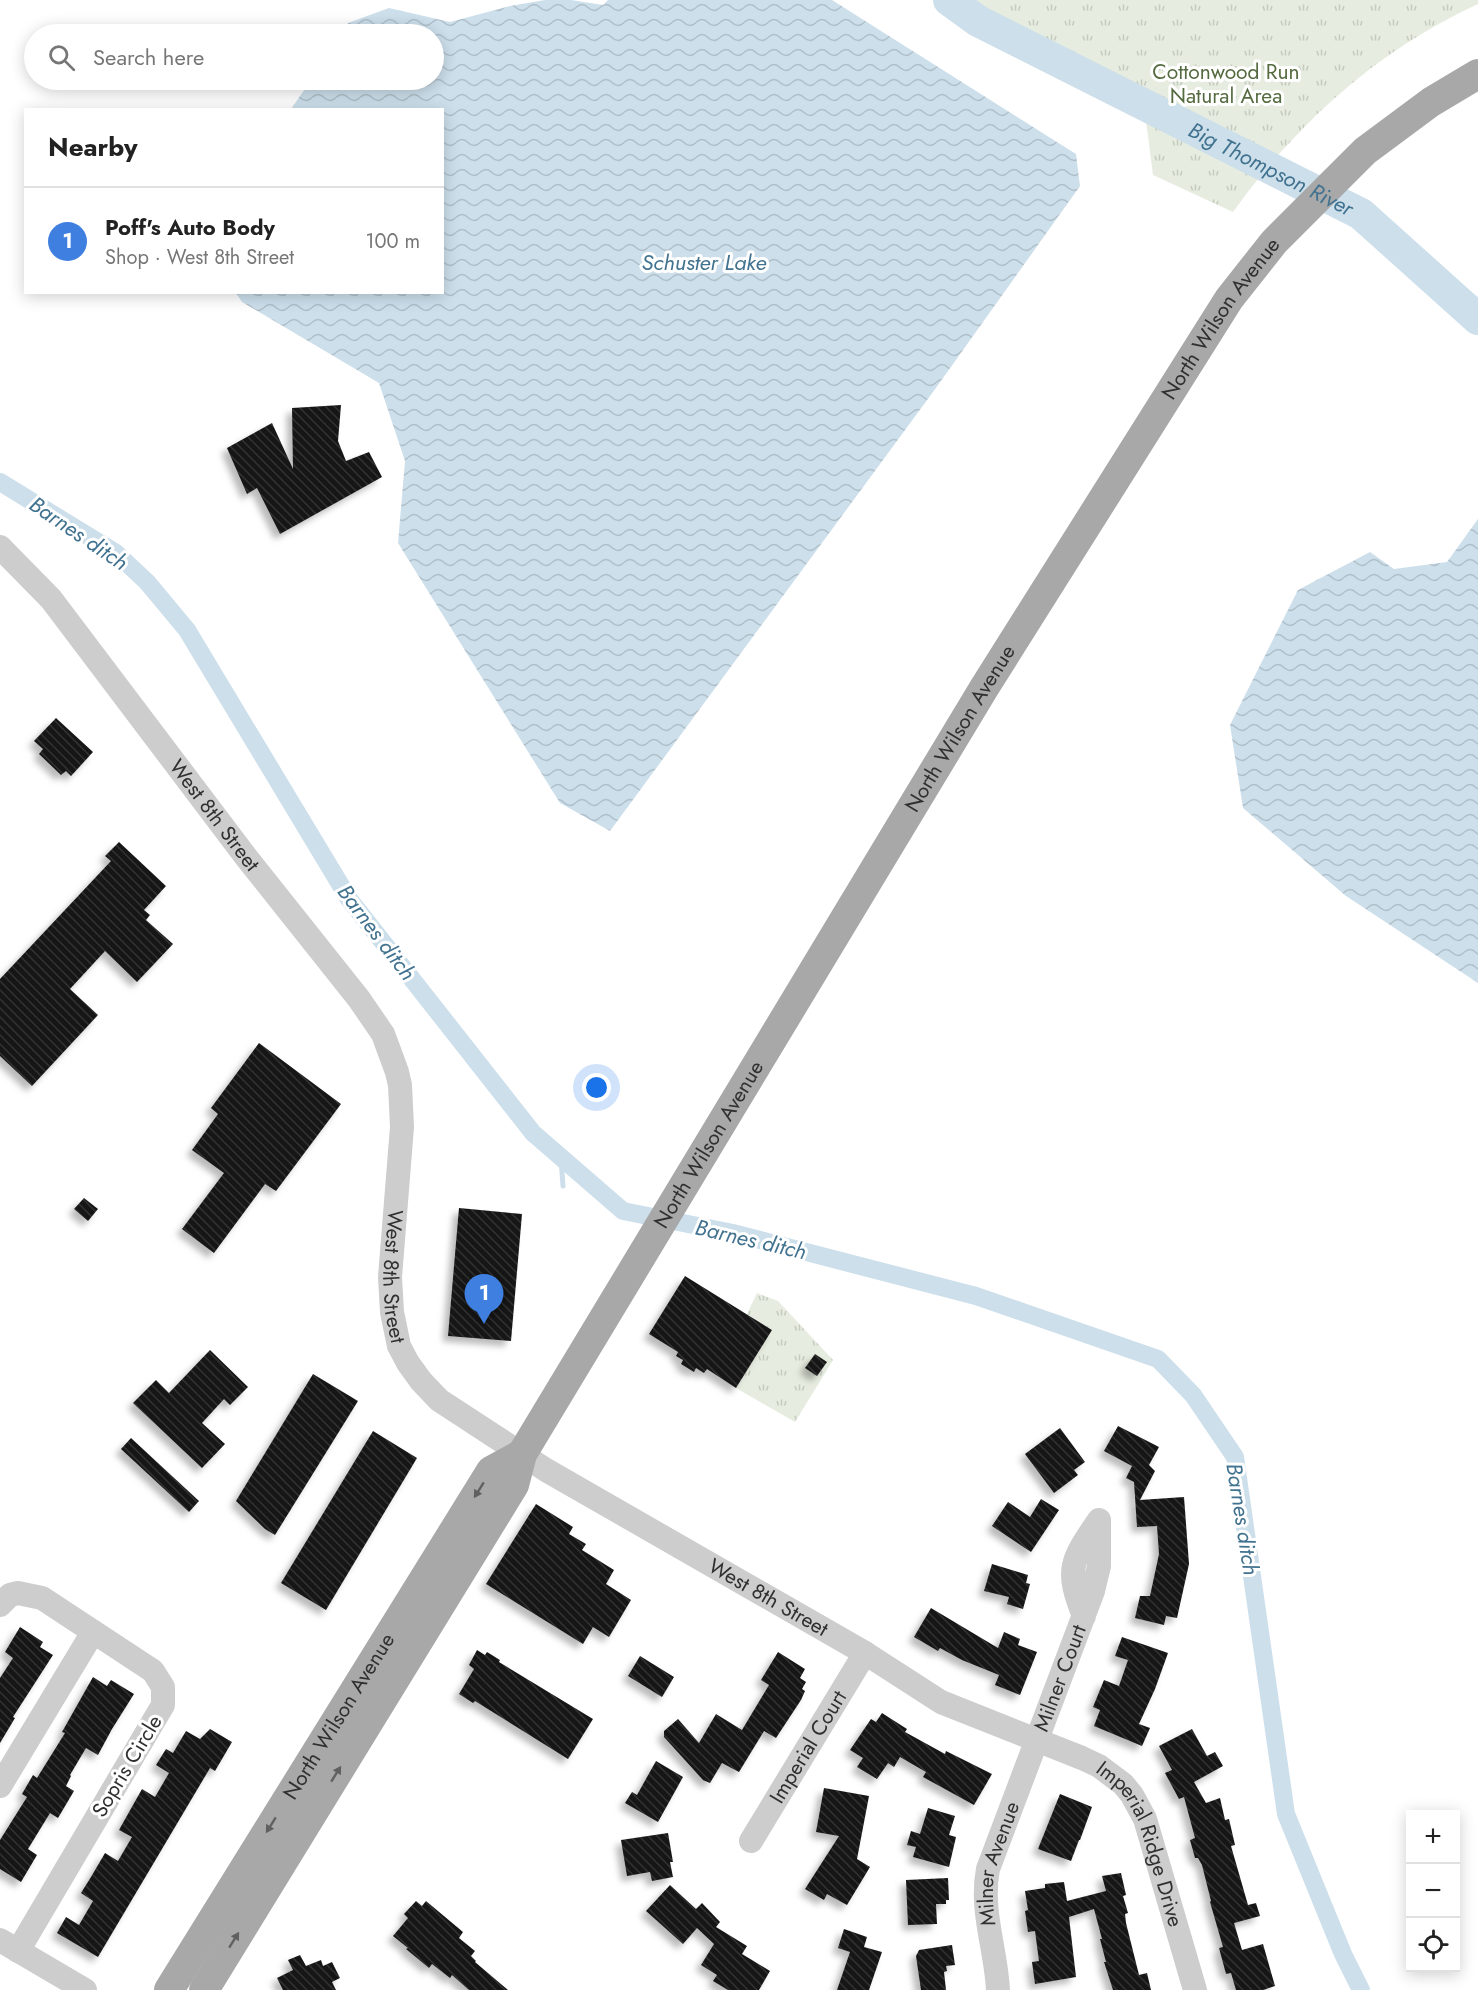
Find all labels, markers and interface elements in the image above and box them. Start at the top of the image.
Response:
search box [24,24,444,90]
icon: search [45,41,78,74]
text: Search here [93,41,204,73]
park label: Cottonwood Run Natural Area [1152,57,1300,111]
water label: Big Thompson River [1183,114,1361,224]
text: Nearby [48,128,137,166]
text: Poff's Auto Body [105,211,275,243]
text: 1 [62,227,73,256]
text: 100 m [365,227,420,256]
street label: North Wilson Avenue [1154,231,1287,406]
text: Shop · West 8th Street [105,243,294,272]
water label: Schuster Lake [642,246,766,278]
water label: Barnes ditch [23,488,135,578]
street label: North Wilson Avenue [897,639,1023,818]
street label: West 8th Street [162,753,267,878]
water label: Barnes ditch [330,877,424,987]
street label: North Wilson Avenue [646,1055,771,1234]
your location [582,1073,611,1102]
street label: West 8th Street [375,1209,413,1346]
water label: Barnes ditch [692,1211,810,1267]
pin: 1 [464,1274,504,1324]
water label: Barnes ditch [1218,1461,1268,1577]
one-way arrow [473,1482,484,1498]
street label: West 8th Street [703,1551,834,1644]
street label: Milner Court [1026,1621,1094,1736]
street label: North Wilson Avenue [276,1627,402,1806]
street label: Imperial Court [762,1685,854,1809]
street label: Sopris Circle [85,1709,170,1823]
street label: Imperial Ridge Drive [1090,1754,1191,1931]
one-way arrow [331,1766,342,1782]
street label: Milner Avenue [971,1797,1027,1928]
map controls [1406,1810,1460,1972]
button: + [1406,1810,1460,1864]
one-way arrow [266,1817,277,1833]
button: − [1406,1864,1460,1918]
button: locate [1406,1918,1460,1972]
one-way arrow [229,1932,240,1948]

